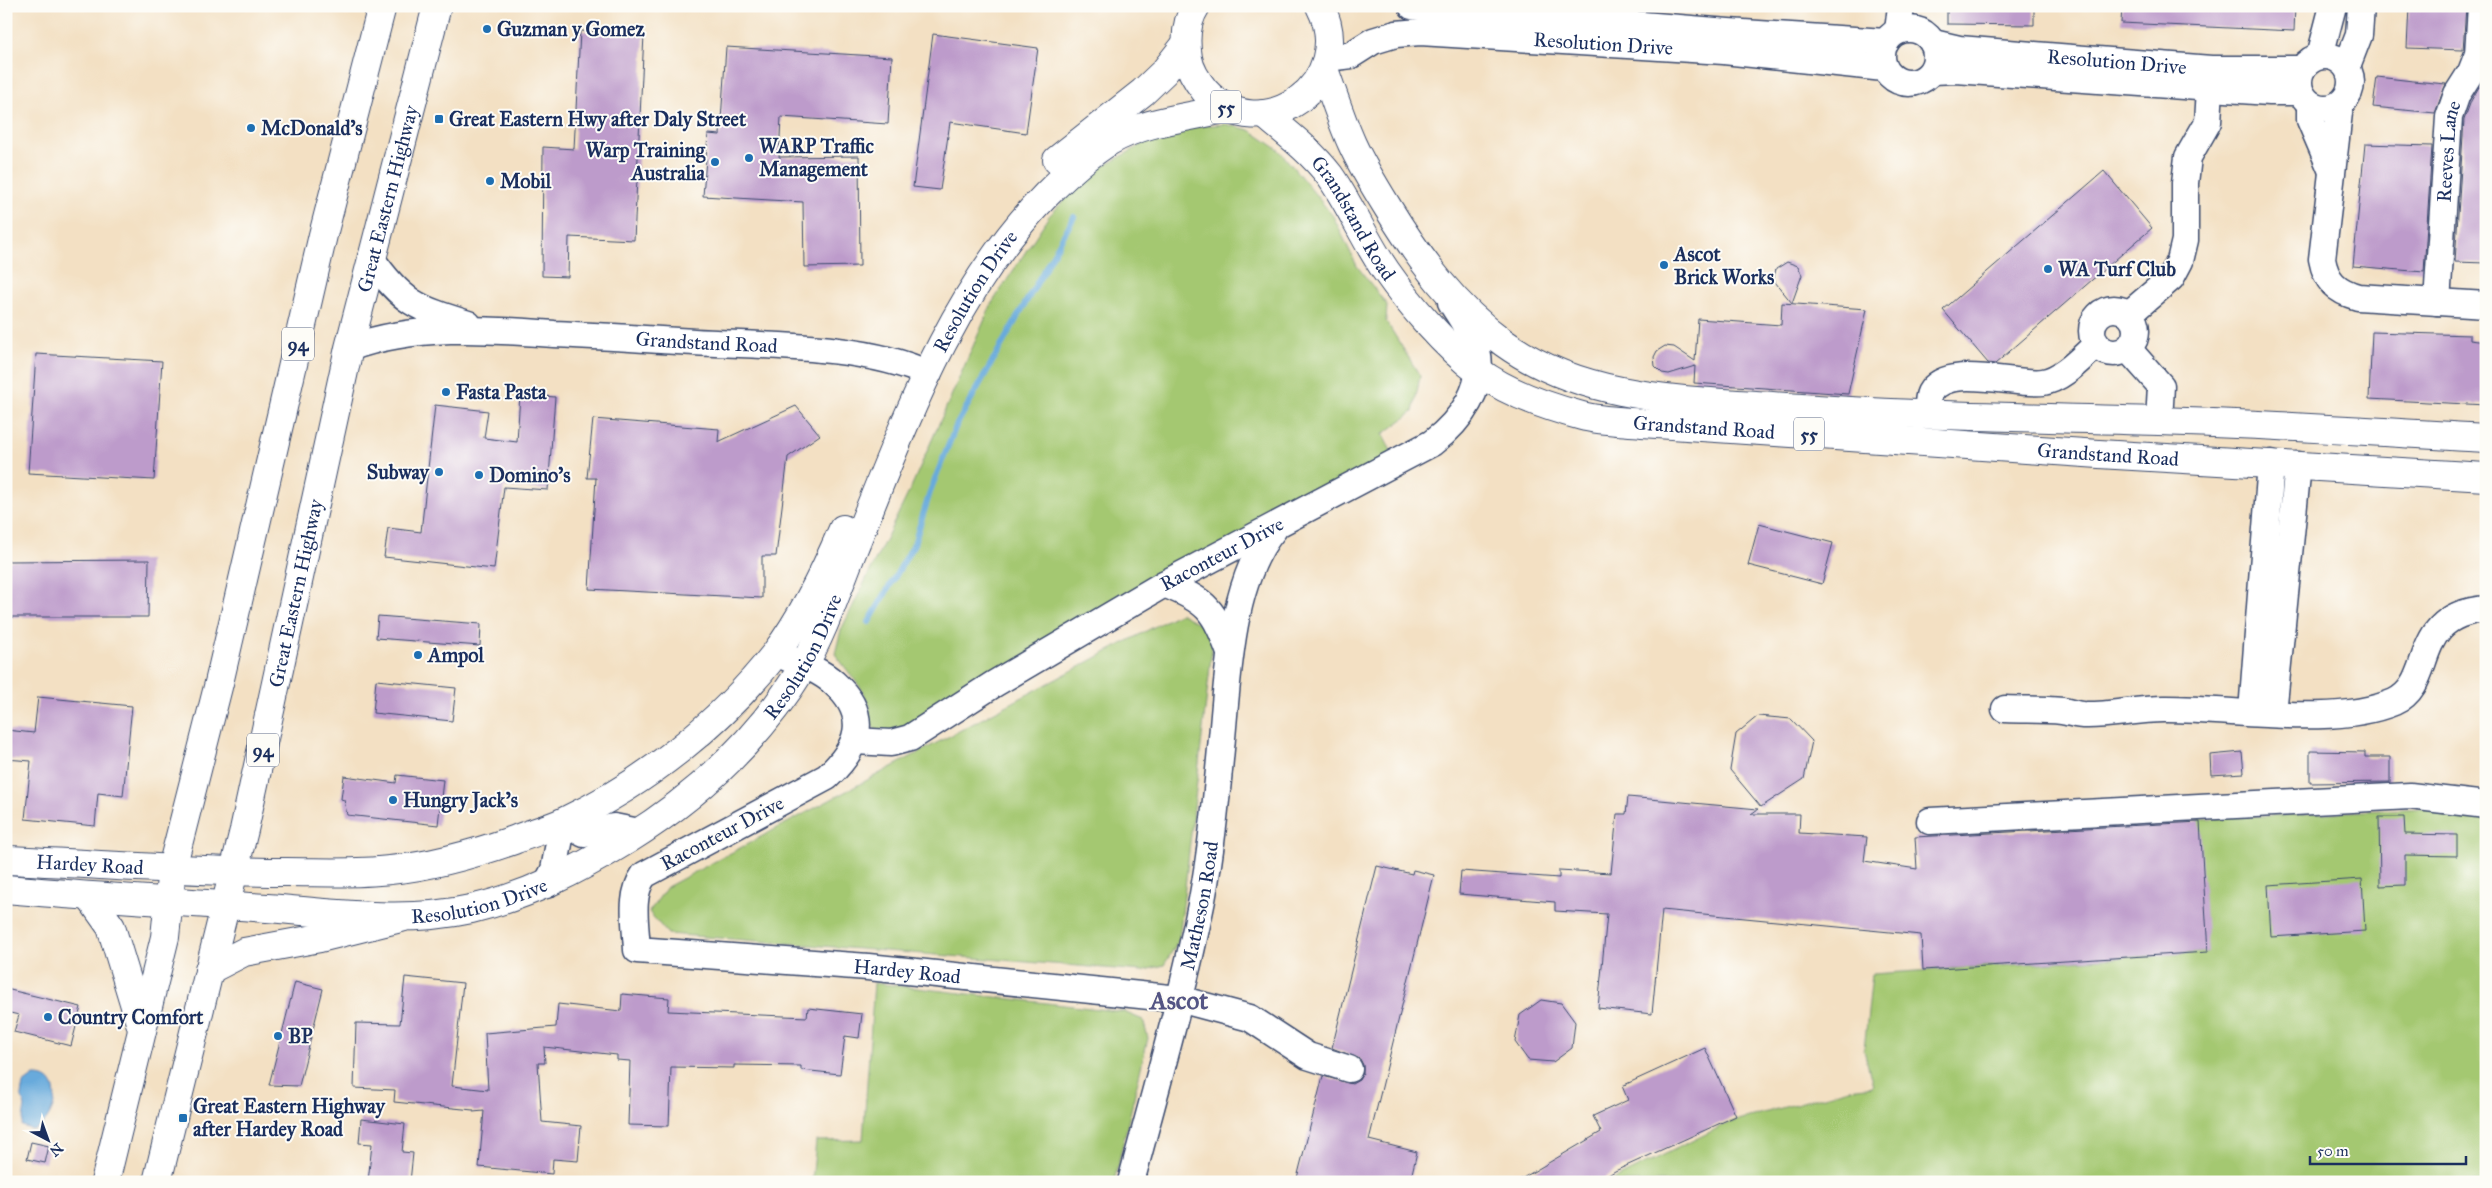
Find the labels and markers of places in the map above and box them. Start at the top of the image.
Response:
place label: Guzman y Gomez [497,17,645,42]
marker: Guzman y Gomez [481,23,493,35]
place label: Great Eastern Hwy after Daly Street [449,107,747,132]
marker: Great Eastern Hwy after Daly Street [433,113,445,125]
place label: McDonald's [261,116,363,140]
marker: McDonald's [245,122,257,134]
place label: WARP Traffic Management [759,134,874,182]
place label: Warp Training Australia [586,138,706,185]
marker: WARP Traffic Management [743,152,755,164]
marker: Warp Training Australia [709,156,721,168]
place label: Mobil [500,169,552,193]
marker: Mobil [484,175,496,187]
place label: Ascot Brick Works [1672,242,1775,289]
place label: WA Turf Club [2058,257,2176,281]
marker: Ascot Brick Works [1658,259,1670,271]
marker: WA Turf Club [2042,263,2054,275]
place label: Fasta Pasta [456,380,547,404]
marker: Fasta Pasta [440,386,452,398]
place label: Subway [367,460,431,485]
place label: Domino's [489,463,571,487]
marker: Subway [433,466,445,478]
marker: Domino's [473,469,485,481]
place label: Ampol [426,643,484,668]
marker: Ampol [412,649,424,661]
place label: Hungry Jack's [403,788,519,814]
marker: Hungry Jack's [387,794,399,806]
place label: Country Comfort [58,1005,204,1030]
marker: Country Comfort [42,1011,54,1023]
place label: BP [288,1024,313,1048]
marker: BP [272,1030,284,1042]
place label: Great Eastern Highway after Hardey Road [193,1094,387,1142]
marker: Great Eastern Highway after Hardey Road [177,1112,189,1124]

